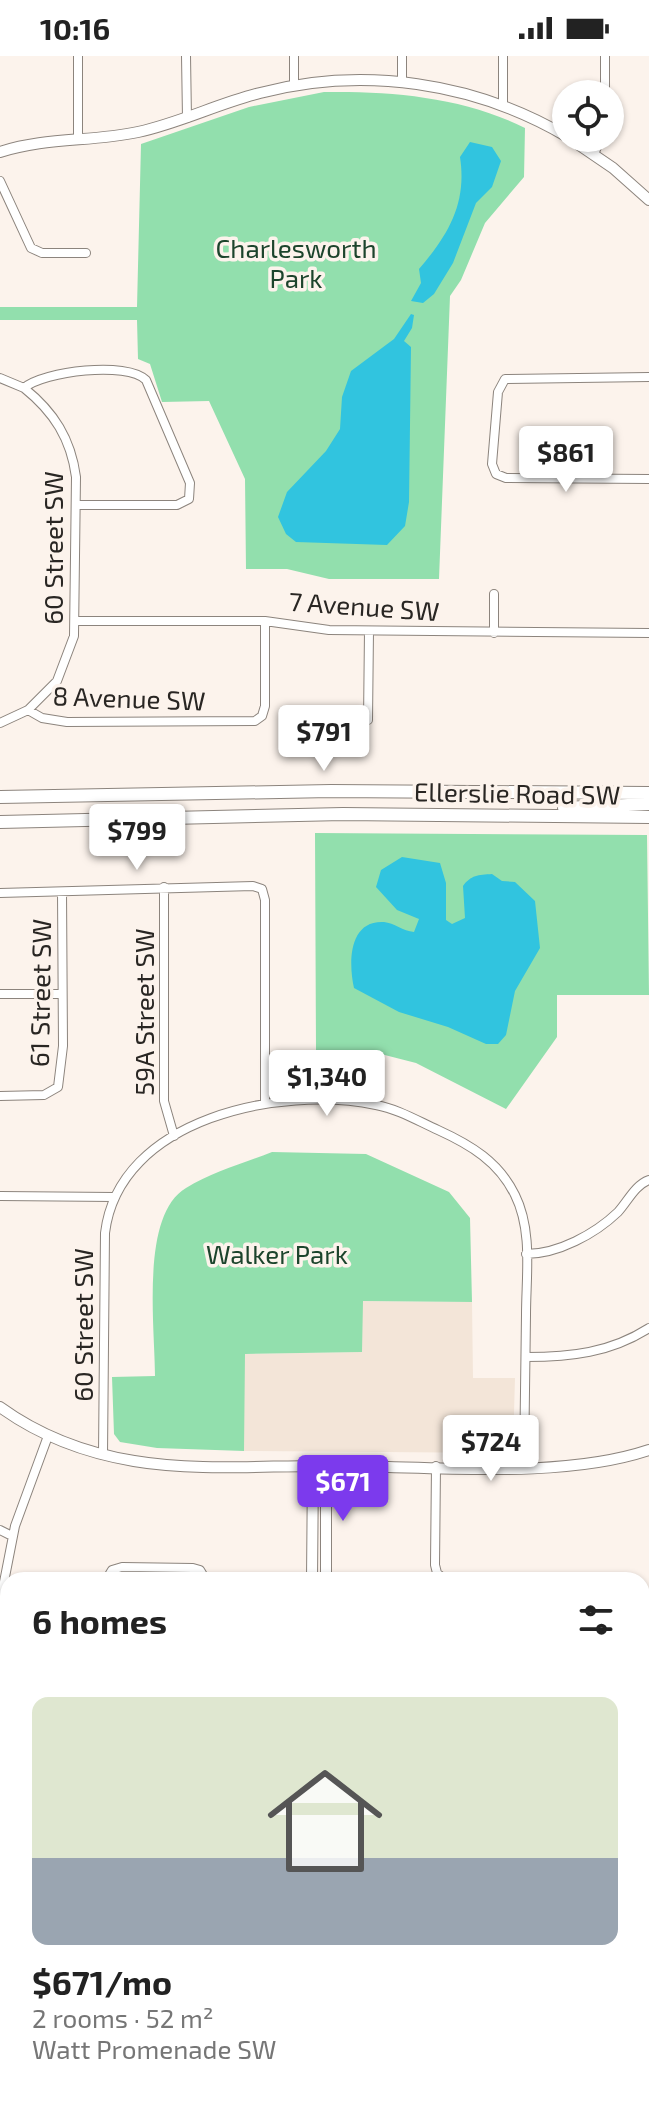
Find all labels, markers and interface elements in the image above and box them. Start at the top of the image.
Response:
text: 10:16 [40,10,110,46]
map controls [552,80,624,152]
button: locate [552,80,624,152]
park label: Charlesworth Park [215,232,377,293]
pin: $861 [519,426,613,494]
text: $861 [537,436,595,467]
street label: 60 Street SW [37,471,68,625]
street label: 7 Avenue SW [288,585,440,626]
street label: 8 Avenue SW [52,679,206,716]
pin: $791 [277,705,371,773]
text: $791 [296,715,352,746]
street label: Ellerslie Road SW [414,775,621,810]
pin: $799 [90,804,184,872]
text: $799 [107,814,167,845]
street label: 61 Street SW [23,919,56,1067]
street label: 59A Street SW [128,928,159,1096]
pin: $1,340 [262,1050,392,1118]
text: $1,340 [287,1060,367,1091]
park label: Walker Park [206,1238,348,1269]
street label: 60 Street SW [67,1248,98,1402]
pin: $724 [444,1415,538,1483]
text: $724 [461,1425,521,1456]
pin: $671 [296,1455,390,1523]
text: $671 [315,1465,371,1496]
icon: filters [574,1598,618,1642]
text: 6 homes [32,1600,167,1641]
icon: home [253,1749,397,1893]
text: $671/mo [32,1961,172,2002]
text: 2 rooms · 52 m² [32,2002,214,2033]
text: Watt Promenade SW [32,2033,276,2064]

